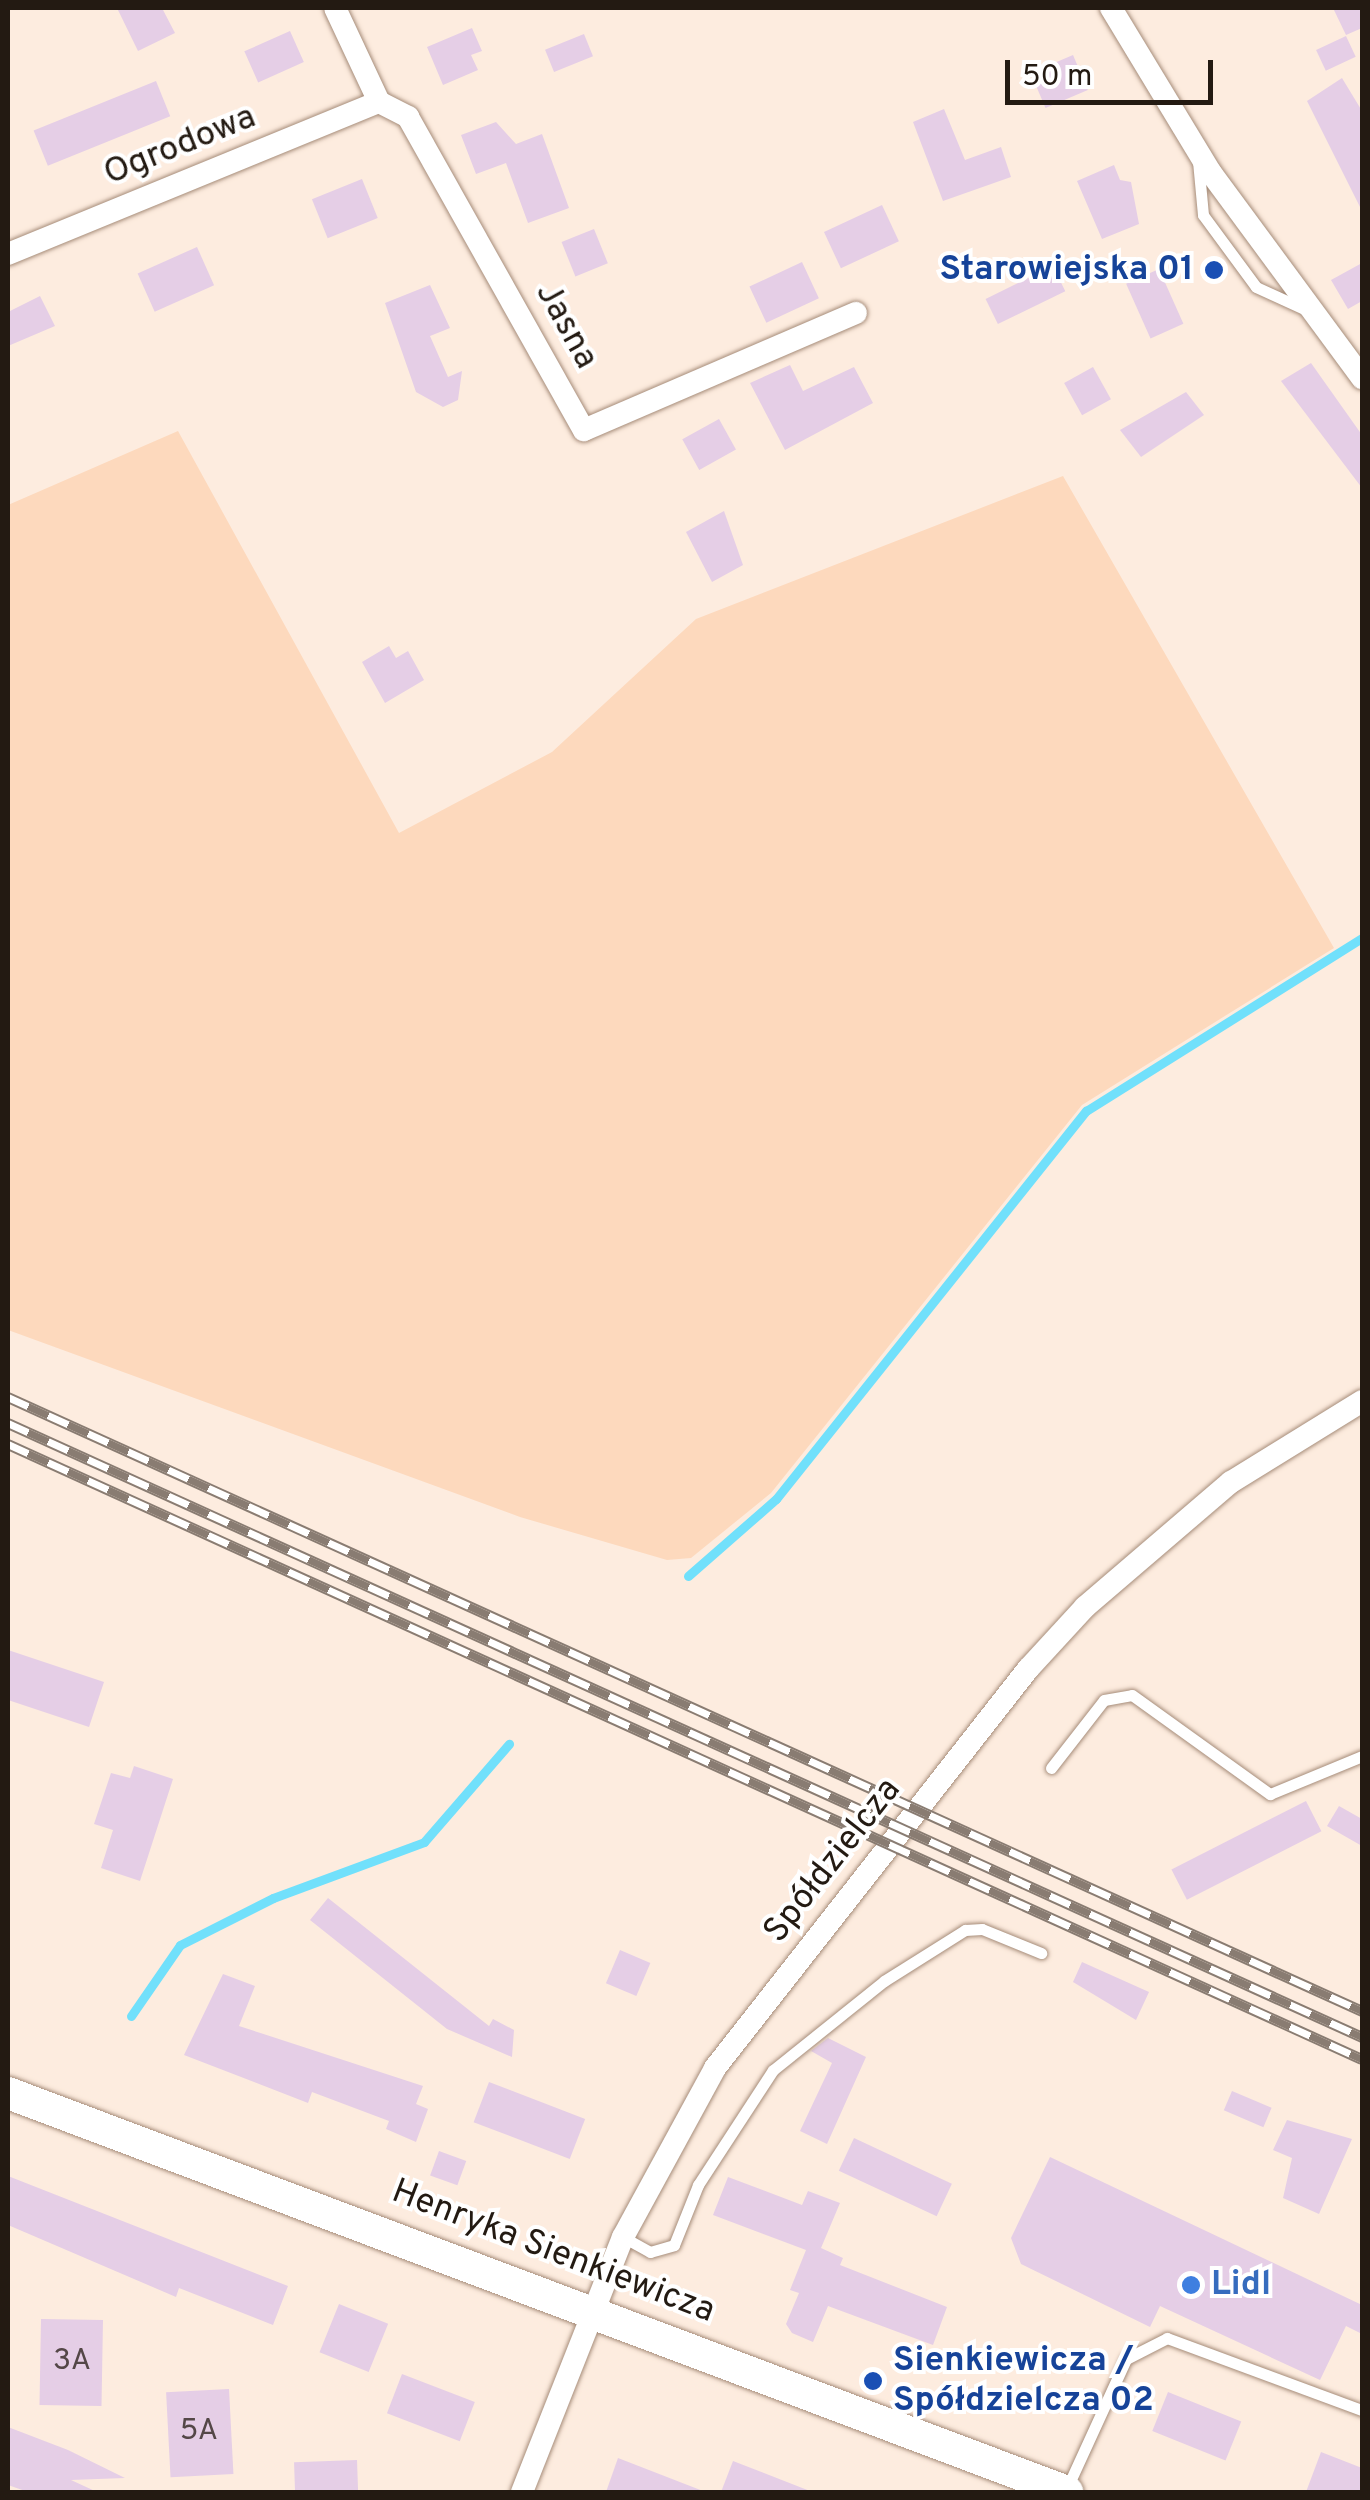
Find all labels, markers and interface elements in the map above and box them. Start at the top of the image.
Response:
scale bar [1010,40,1218,102]
text: 50 m [1022,59,1092,96]
street label: Ogrodowa [98,97,262,195]
place label: Starowiejska 01 [939,249,1194,291]
marker: Starowiejska 01 [1203,259,1225,281]
street label: Jasna [525,275,607,377]
street label: Spółdzielcza [756,1770,910,1952]
street label: Henryka Sienkiewicza [386,2171,720,2333]
place label: Lidl [1211,2264,1271,2306]
marker: Lidl [1180,2274,1202,2296]
place label: Sienkiewicza / Spółdzielcza 02 [893,2340,1154,2422]
house number: 3A [53,2344,91,2380]
marker: Sienkiewicza / Spółdzielcza 02 [862,2370,884,2392]
house number: 5A [180,2414,218,2450]

